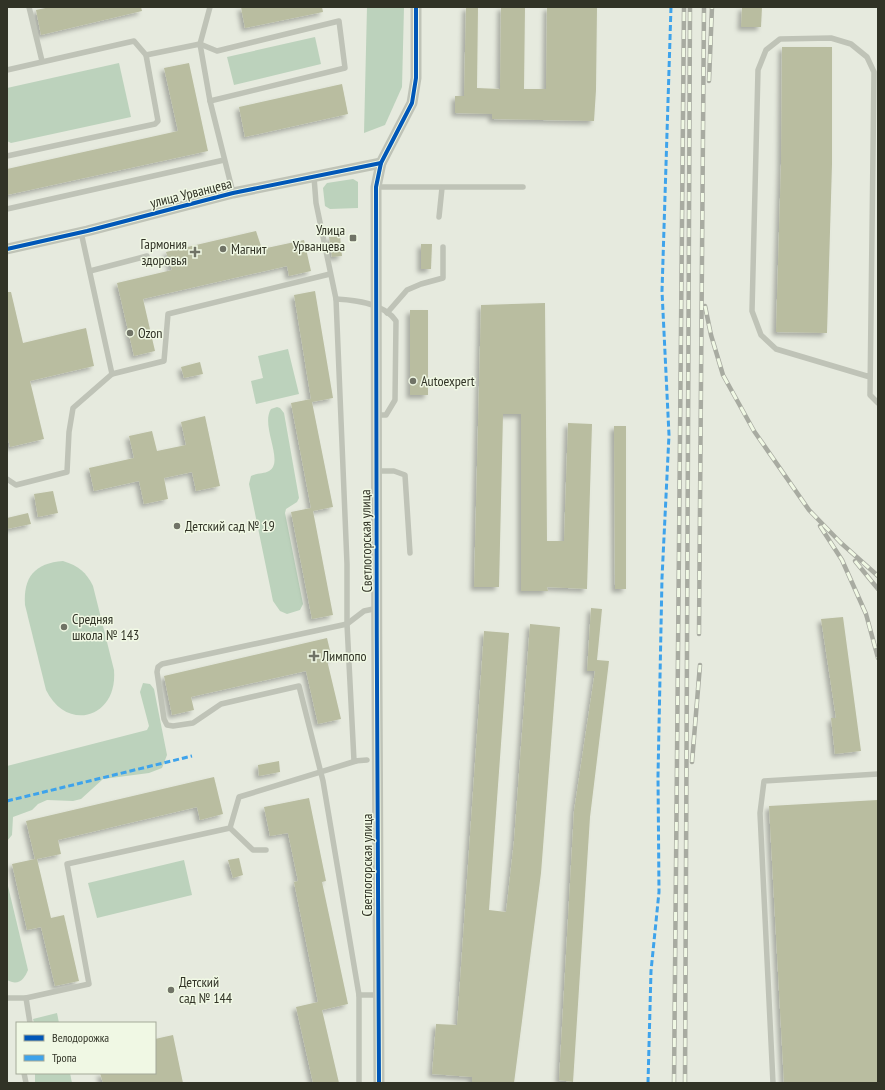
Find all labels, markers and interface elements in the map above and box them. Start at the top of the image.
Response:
street label: улица Урванцева [148,174,234,212]
place label: Улица Урванцева [293,221,345,255]
marker: Улица Урванцева [348,233,358,243]
place label: Гармония здоровья [141,235,187,269]
place label: Магнит [231,240,267,258]
marker: Магнит [218,244,228,254]
marker: Гармония здоровья [190,247,200,257]
place label: Ozon [138,324,163,342]
marker: Ozon [125,328,135,338]
place label: Autoexpert [421,372,475,390]
marker: Autoexpert [408,376,418,386]
street label: Светлогорская улица [356,489,376,593]
place label: Детский сад № 19 [185,517,275,535]
marker: Детский сад № 19 [172,521,182,531]
place label: Средняя школа № 143 [72,610,139,644]
marker: Средняя школа № 143 [59,622,69,632]
place label: Лимпопо [321,647,367,665]
marker: Лимпопо [309,651,319,661]
street label: Светлогорская улица [358,814,376,916]
place label: Детский сад № 144 [179,973,233,1007]
marker: Детский сад № 144 [166,985,176,995]
legend [16,1022,156,1074]
text: Велодорожка [52,1030,109,1045]
text: Тропа [52,1050,77,1065]

